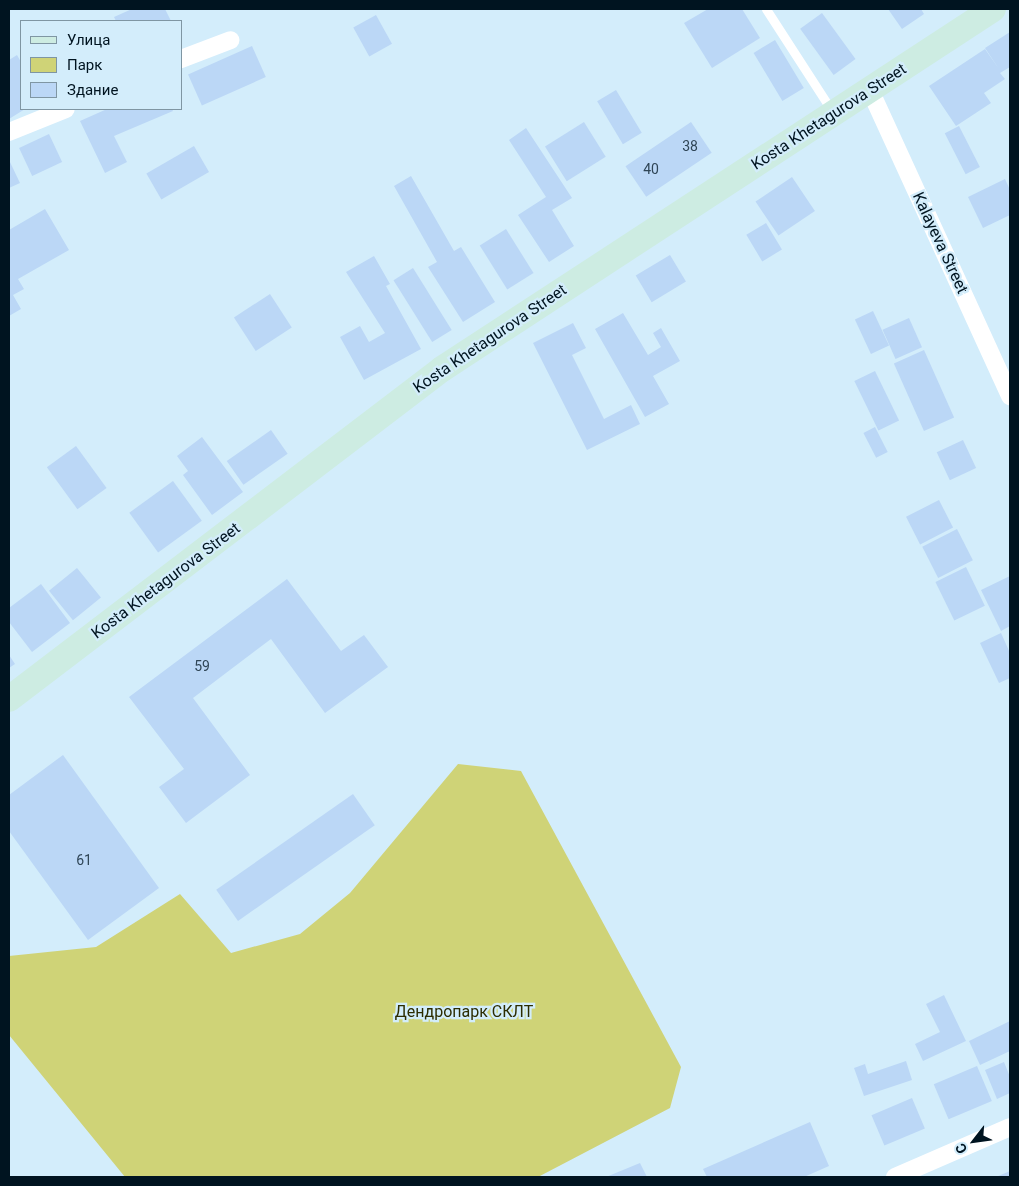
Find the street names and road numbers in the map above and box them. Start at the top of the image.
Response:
street label: Kosta Khetagurova Street [748,60,910,174]
street label: Kalayeva Street [908,189,972,297]
street label: Kosta Khetagurova Street [410,280,570,398]
street label: Kosta Khetagurova Street [88,519,244,643]

